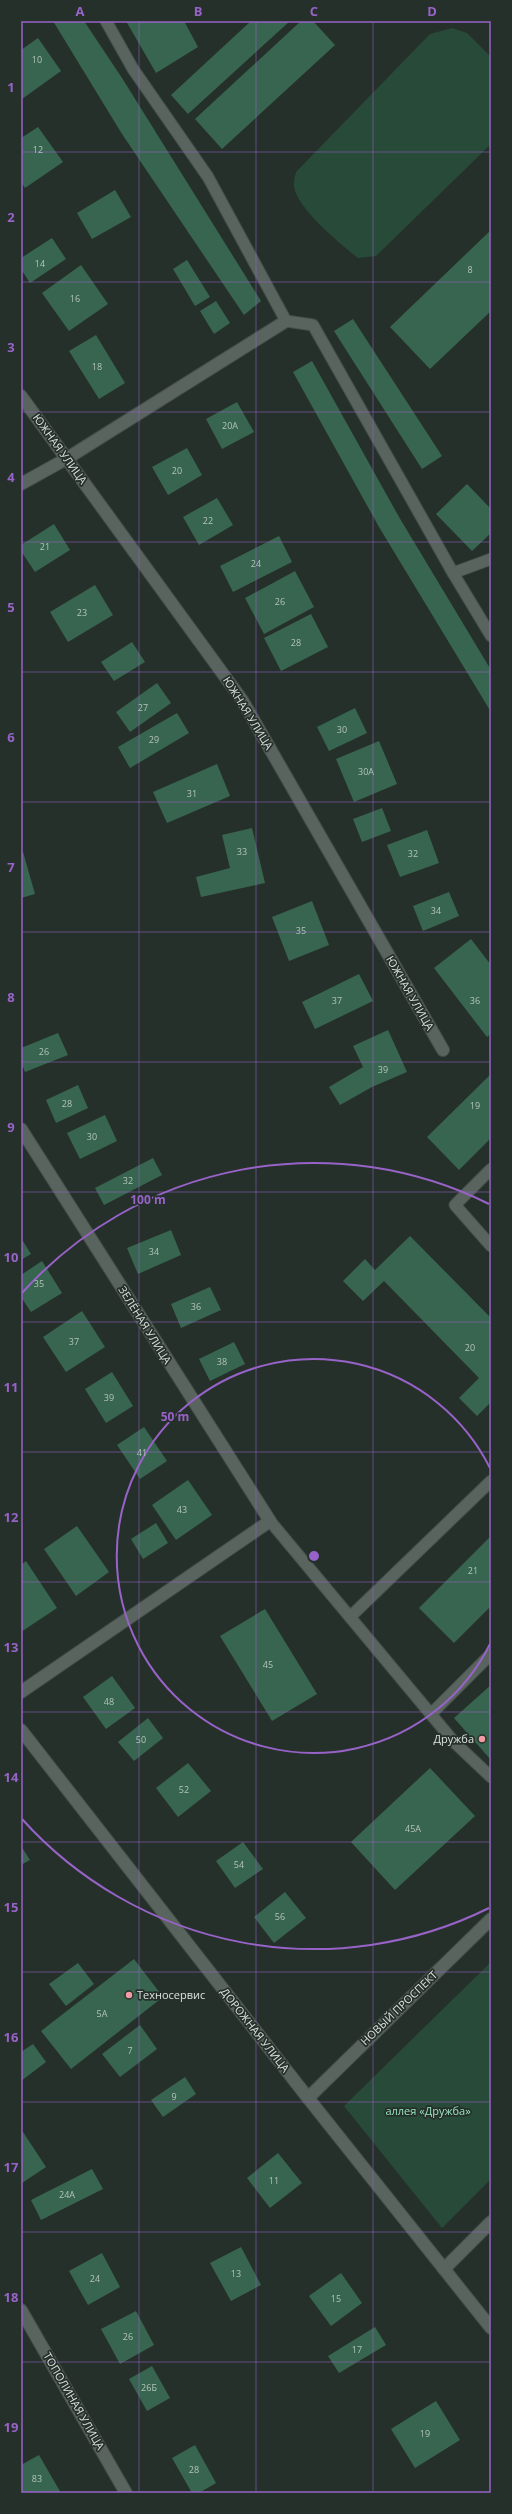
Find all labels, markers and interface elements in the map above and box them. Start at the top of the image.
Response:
text: A [76,2,85,20]
text: B [194,2,203,20]
text: C [310,2,318,20]
text: D [427,2,437,20]
house number: 10 [32,53,42,66]
text: 1 [7,78,15,96]
house number: 12 [33,143,43,156]
text: 2 [7,208,15,226]
house number: 14 [35,257,45,270]
house number: 8 [467,263,473,276]
house number: 16 [70,292,80,305]
text: 3 [7,338,15,356]
house number: 18 [92,360,102,373]
street label: ЮЖНАЯ УЛИЦА [30,410,91,487]
house number: 20А [222,419,238,432]
house number: 20 [172,464,182,477]
text: 4 [7,468,15,486]
house number: 22 [203,514,213,527]
house number: 21 [40,540,50,553]
house number: 24 [251,557,261,570]
house number: 26 [275,595,285,608]
text: 5 [7,598,15,616]
house number: 23 [77,606,87,619]
house number: 28 [291,636,301,649]
street label: ЮЖНАЯ УЛИЦА [220,673,277,752]
house number: 27 [138,701,148,714]
house number: 30 [337,723,347,736]
text: 6 [7,728,15,746]
house number: 29 [149,733,159,746]
house number: 30А [358,765,374,778]
house number: 31 [187,787,197,800]
house number: 33 [237,845,247,858]
house number: 32 [408,847,418,860]
text: 7 [7,858,15,876]
house number: 34 [431,904,441,917]
house number: 35 [296,924,306,937]
street label: ЮЖНАЯ УЛИЦА [383,953,438,1033]
text: 8 [7,988,15,1006]
house number: 37 [332,994,342,1007]
house number: 36 [470,994,480,1007]
house number: 26 [39,1045,49,1058]
house number: 39 [378,1063,388,1076]
house number: 28 [62,1097,72,1110]
house number: 19 [470,1099,480,1112]
text: 9 [7,1118,15,1136]
house number: 30 [87,1130,97,1143]
house number: 32 [123,1174,133,1187]
text: 100 m [130,1191,166,1208]
house number: 34 [149,1245,159,1258]
text: 10 [4,1248,18,1266]
house number: 35 [34,1277,44,1290]
street label: ЗЕЛЁНАЯ УЛИЦА [115,1283,175,1367]
house number: 36 [191,1300,201,1313]
house number: 37 [69,1335,79,1348]
house number: 20 [465,1341,475,1354]
house number: 38 [217,1355,227,1368]
text: 11 [4,1378,18,1396]
house number: 39 [104,1391,114,1404]
text: 50 m [161,1408,189,1425]
house number: 41 [137,1446,147,1459]
house number: 43 [177,1503,187,1516]
text: 12 [4,1508,19,1526]
centre of rings [307,1549,321,1563]
house number: 21 [468,1564,478,1577]
text: 13 [4,1638,18,1656]
house number: 45 [263,1658,273,1671]
house number: 48 [104,1695,114,1708]
place label: Дружба [433,1731,474,1746]
house number: 50 [136,1733,146,1746]
marker: Дружба [477,1734,487,1744]
text: 14 [4,1768,19,1786]
house number: 52 [179,1783,189,1796]
house number: 45А [405,1822,421,1835]
house number: 54 [234,1858,244,1871]
text: 15 [4,1898,18,1916]
house number: 56 [275,1910,285,1923]
street label: НОВЫЙ ПРОСПЕКТ [357,1967,440,2048]
street label: ДОРОЖНАЯ УЛИЦА [218,1984,293,2075]
place label: Техносервис [137,1987,205,2002]
marker: Техносервис [124,1990,134,2000]
house number: 5А [97,2007,108,2020]
text: 16 [4,2028,19,2046]
house number: 7 [127,2044,133,2057]
house number: 9 [171,2090,177,2103]
park label: аллея «Дружба» [385,2103,471,2118]
text: 17 [4,2158,19,2176]
house number: 11 [269,2174,279,2187]
house number: 24А [59,2188,75,2201]
house number: 13 [231,2267,241,2280]
house number: 24 [90,2272,100,2285]
text: 18 [4,2288,18,2306]
house number: 15 [331,2292,341,2305]
house number: 26 [123,2330,133,2343]
house number: 17 [352,2343,362,2356]
street label: ТОПОЛИНАЯ УЛИЦА [40,2349,108,2452]
house number: 26Б [141,2381,157,2394]
text: 19 [4,2418,18,2436]
house number: 19 [420,2427,430,2440]
house number: 28 [189,2463,199,2476]
house number: 83 [32,2472,42,2485]

